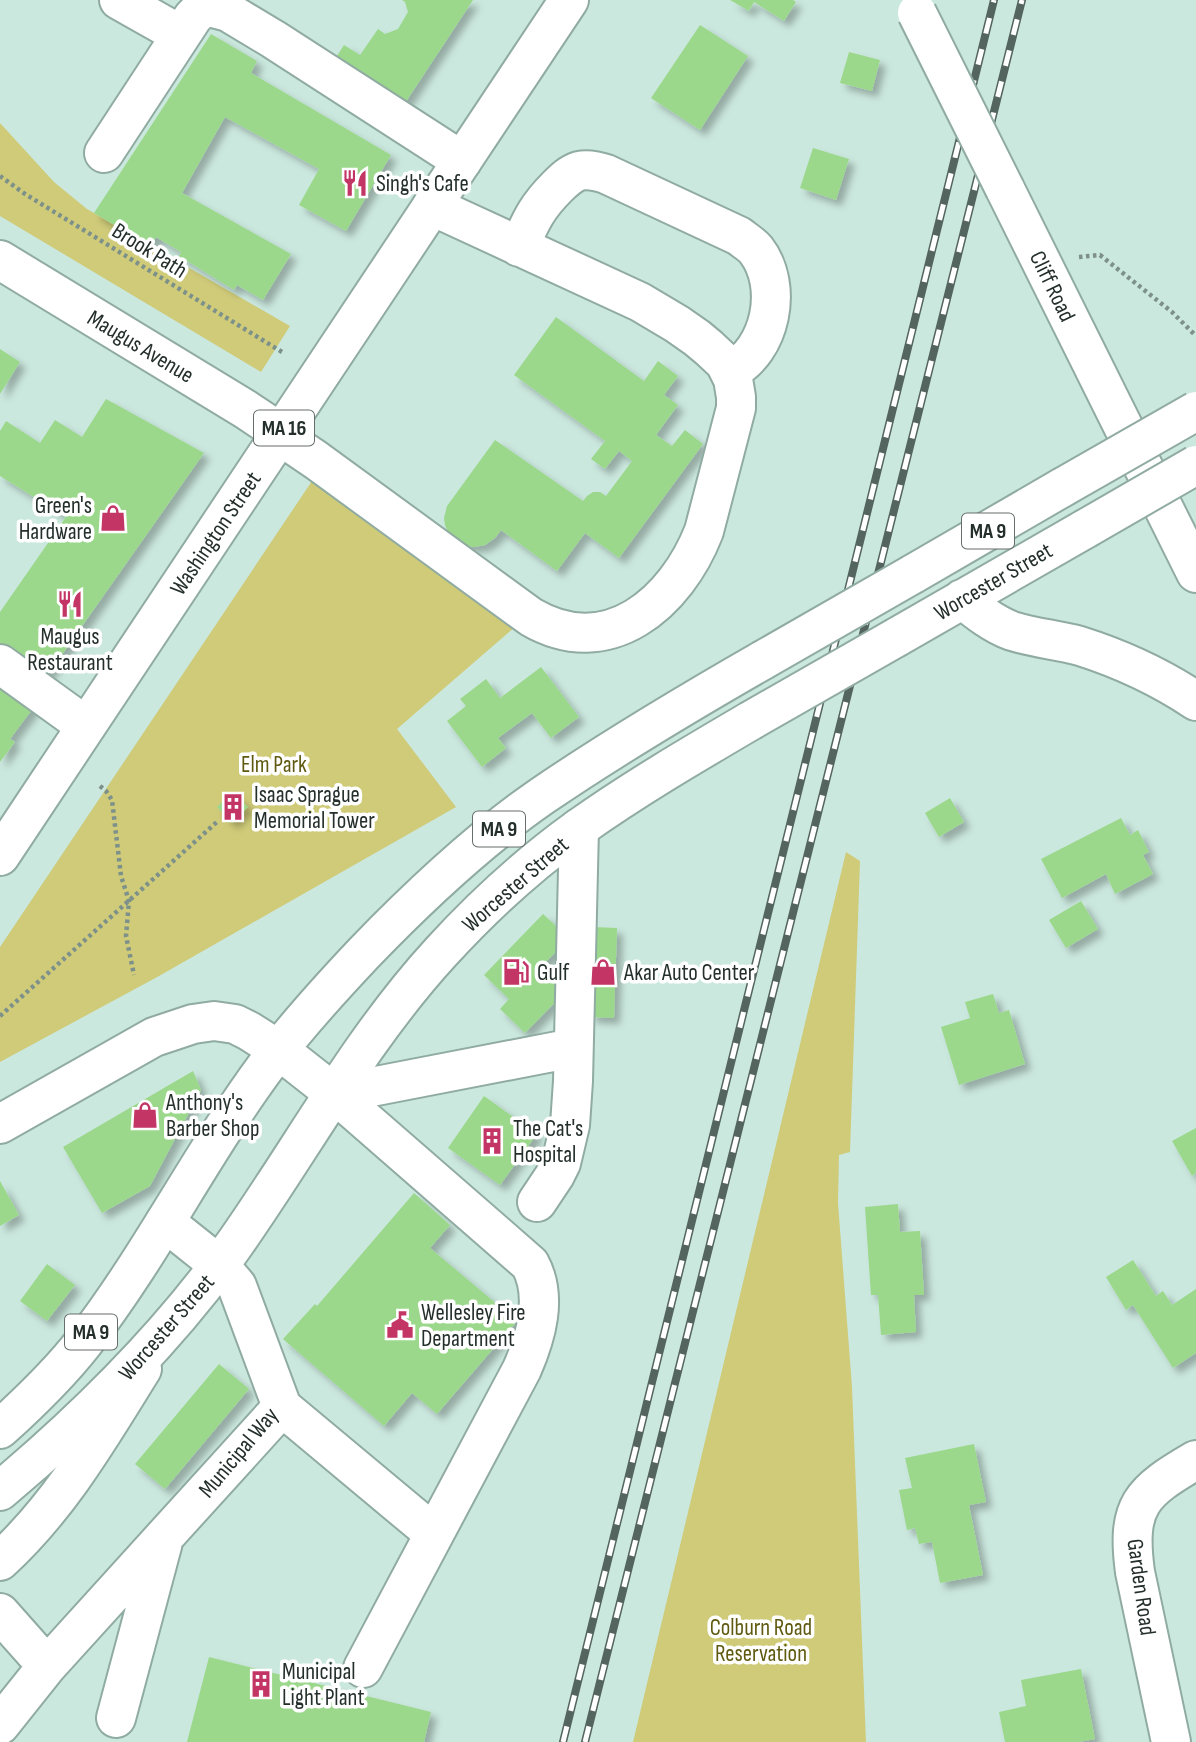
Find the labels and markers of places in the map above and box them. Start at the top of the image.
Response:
restaurant icon: Singh's Cafe [340,168,370,198]
place label: Singh's Cafe [376,170,469,198]
place label: Green's Hardware [19,492,92,546]
shop icon: Green's Hardware [98,503,128,533]
restaurant icon: Maugus Restaurant [55,589,85,619]
place label: Maugus Restaurant [27,623,113,677]
place label: Isaac Sprague Memorial Tower [254,781,375,835]
building icon: Isaac Sprague Memorial Tower [218,792,248,822]
fuel station icon: Gulf [501,957,531,987]
shop icon: Akar Auto Center [588,957,618,987]
place label: Gulf [537,959,569,987]
place label: Akar Auto Center [623,959,755,987]
place label: Anthony's Barber Shop [165,1089,260,1143]
shop icon: Anthony's Barber Shop [130,1100,160,1130]
place label: The Cat's Hospital [513,1115,583,1169]
building icon: The Cat's Hospital [477,1126,507,1156]
place label: Wellesley Fire Department [421,1299,526,1353]
public building icon: Wellesley Fire Department [385,1310,415,1340]
place label: Municipal Light Plant [282,1658,365,1712]
building icon: Municipal Light Plant [246,1669,276,1699]

